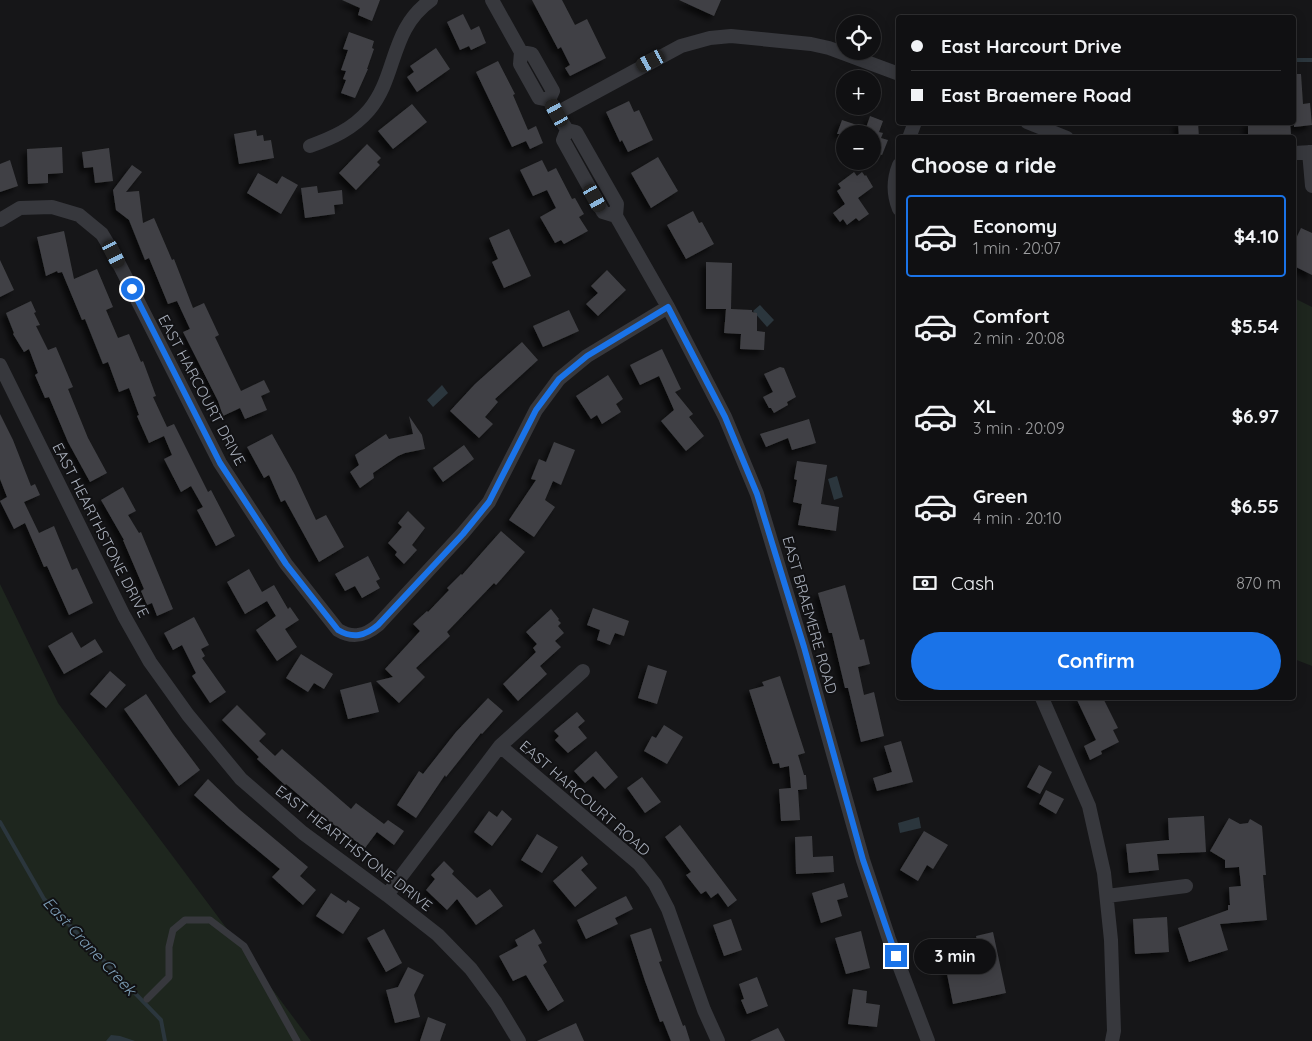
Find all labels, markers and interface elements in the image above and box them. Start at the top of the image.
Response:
map controls [836,15,881,170]
button: locate [836,15,881,60]
text: East Harcourt Drive [941,34,1122,58]
car [634,47,667,75]
button: + [836,70,881,115]
text: East Braemere Road [941,83,1131,107]
car [543,96,570,130]
button: − [836,125,881,170]
text: Choose a ride [911,151,1056,179]
car [581,181,608,215]
icon: car [913,214,958,259]
text: Economy [973,214,1057,238]
text: $4.10 [1234,224,1279,248]
car [100,237,127,271]
text: 1 min · 20:07 [973,238,1061,258]
route start [121,278,143,300]
icon: car [913,304,958,349]
text: Comfort [973,304,1050,328]
street label: EAST HARCOURT DRIVE [154,311,250,469]
text: $5.54 [1231,314,1279,338]
text: 2 min · 20:08 [973,328,1065,348]
icon: car [913,394,958,439]
text: XL [973,394,996,418]
text: $6.97 [1232,404,1279,428]
text: 3 min · 20:09 [973,418,1065,438]
street label: EAST HEARTHSTONE DRIVE [49,439,153,621]
icon: car [913,484,958,529]
text: Green [973,484,1028,508]
text: $6.55 [1231,494,1279,518]
text: 4 min · 20:10 [973,508,1062,528]
street label: EAST BRAEMERE ROAD [778,534,842,696]
icon: cash [911,569,939,597]
text: Cash [951,571,995,595]
text: 870 m [1236,573,1281,593]
button: Confirm [911,632,1281,690]
street label: EAST HARCOURT ROAD [516,736,654,860]
street label: EAST HEARTHSTONE DRIVE [272,781,436,915]
water label: East Crane Creek [39,892,142,1001]
callout: 3 min [914,938,996,974]
route end [885,945,907,967]
text: 3 min [934,946,976,966]

